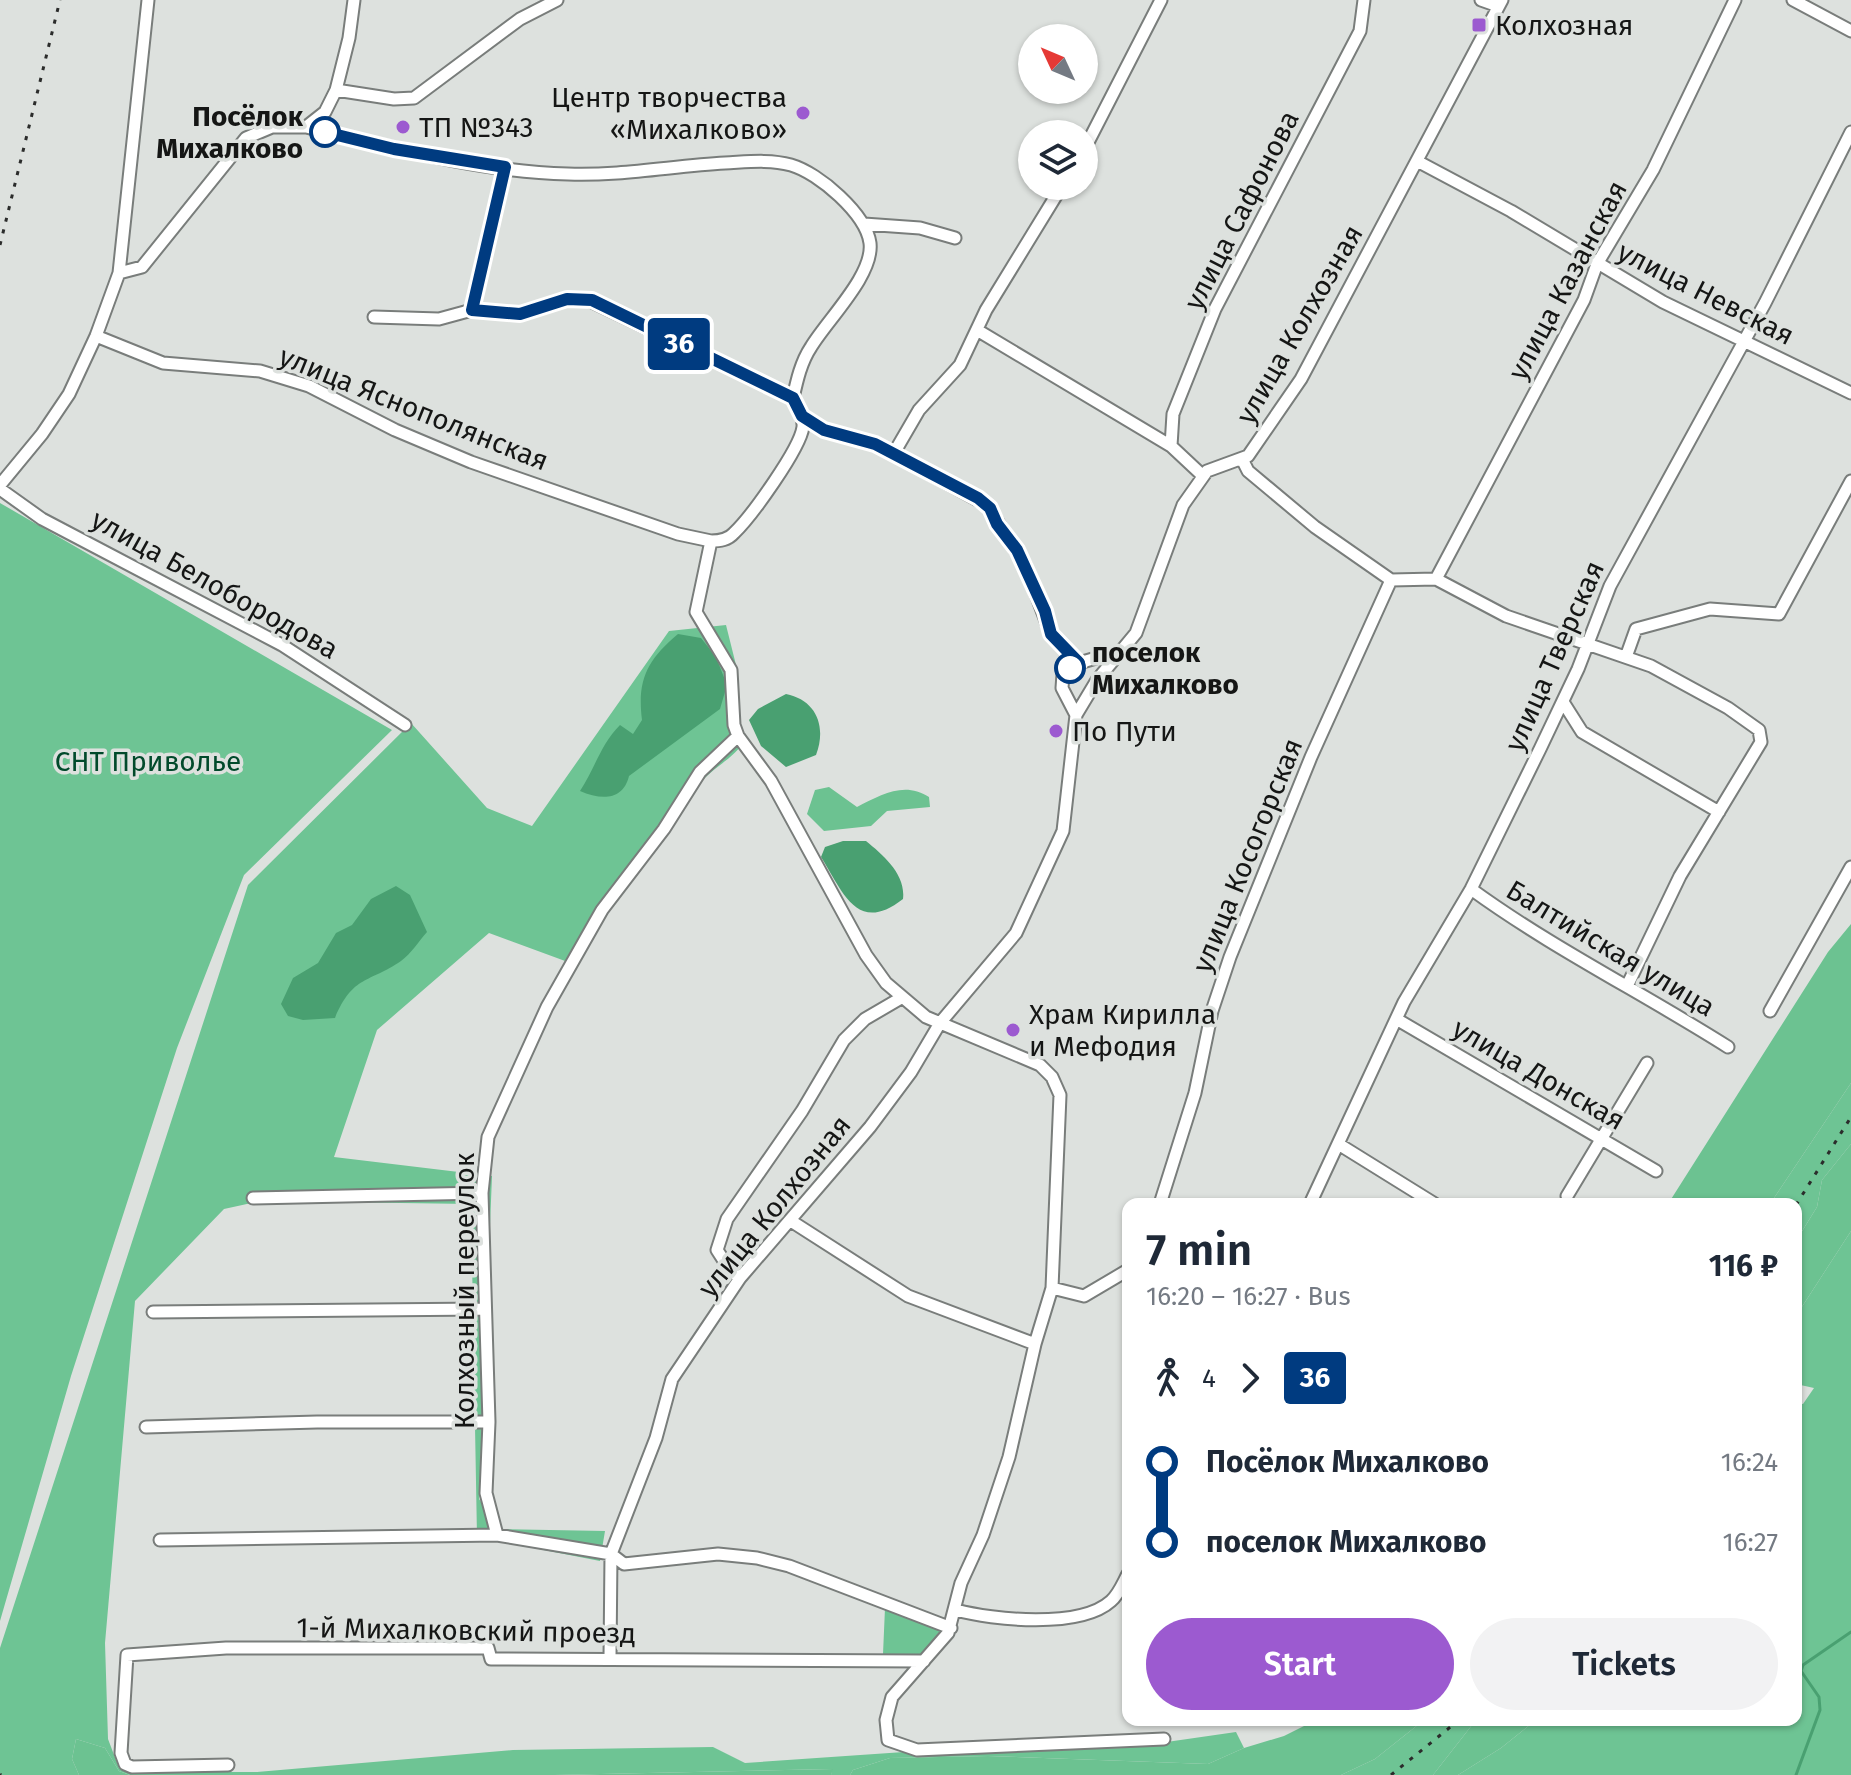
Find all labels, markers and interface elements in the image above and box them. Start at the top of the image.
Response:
place label: Колхозная [1495,9,1634,42]
marker: Колхозная [1470,16,1488,34]
north arrow [1018,24,1098,104]
map controls [1018,24,1098,200]
place label: Центр творчества «Михалково» [551,81,787,146]
place label: Посёлок Михалково [156,100,304,165]
marker: Центр творчества «Михалково» [794,104,812,122]
street label: улица Сафонова [1177,105,1306,315]
place label: ТП №343 [419,111,533,144]
marker: Посёлок Михалково [310,117,340,147]
marker: ТП №343 [394,118,412,136]
button: layers [1018,120,1098,200]
street label: улица Казанская [1501,175,1634,385]
street label: улица Колхозная [1229,219,1370,429]
street label: улица Невская [1612,235,1800,352]
line badge: 36 [643,318,715,370]
text: 36 [664,327,694,360]
street label: улица Яснополянская [274,339,553,478]
street label: улица Белобородова [86,503,344,666]
street label: улица Тверская [1498,556,1611,756]
place label: поселок Михалково [1092,636,1239,701]
marker: поселок Михалково [1055,653,1085,683]
place label: По Пути [1072,715,1177,748]
marker: По Пути [1047,722,1065,740]
street label: улица Косогорская [1185,733,1309,977]
park label: СНТ Приволье [55,745,241,778]
street label: Балтийская улица [1501,873,1721,1024]
place label: Храм Кирилла и Мефодия [1029,998,1216,1063]
street label: улица Донская [1447,1012,1631,1137]
marker: Храм Кирилла и Мефодия [1004,1021,1022,1039]
street label: улица Колхозная [691,1109,858,1304]
street label: Колхозный переулок [448,1152,481,1429]
text: 7 min [1146,1224,1252,1277]
text: 116 ₽ [1709,1248,1778,1284]
text: 16:20 – 16:27 · Bus [1146,1281,1351,1312]
icon: walk [1146,1356,1190,1400]
icon: forward [1228,1356,1272,1400]
text: 36 [1300,1361,1330,1394]
text: 4 [1202,1363,1216,1394]
text: Посёлок Михалково [1206,1444,1489,1480]
text: 16:24 [1721,1447,1778,1478]
text: поселок Михалково [1206,1524,1487,1560]
text: 16:27 [1722,1527,1778,1558]
street label: 1-й Михалковский проезд [296,1611,636,1650]
button: Start [1146,1618,1454,1710]
button: Tickets [1470,1618,1778,1710]

